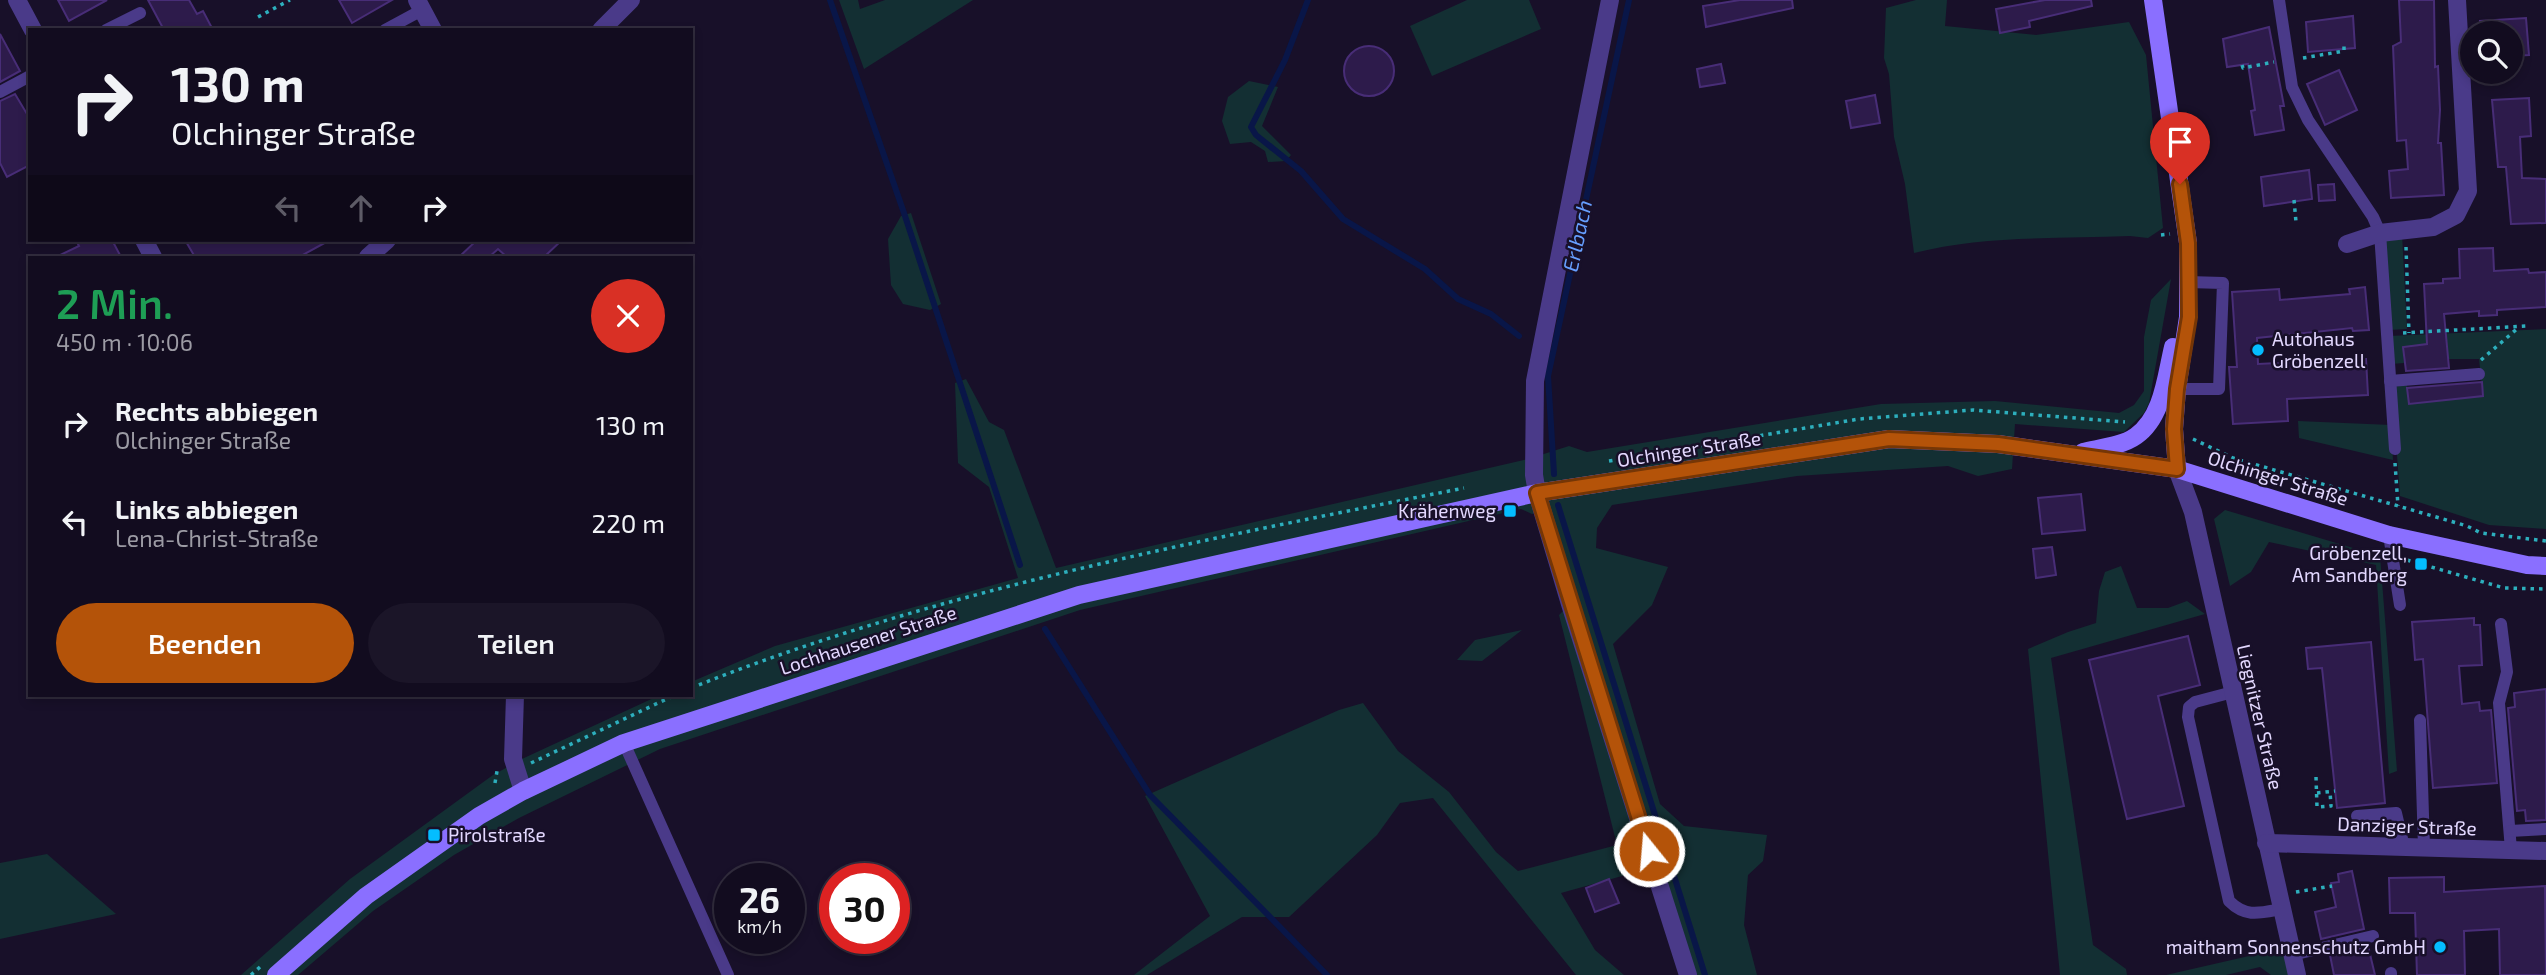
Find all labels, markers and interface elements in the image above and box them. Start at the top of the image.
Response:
map controls [2460,21,2523,84]
button: search [2460,21,2523,84]
text: 130 m [171,53,305,112]
icon: right [56,56,147,147]
pin [2150,112,2210,184]
text: Olchinger Straße [171,113,416,151]
icon: arrive [2161,123,2199,161]
icon: left [269,189,307,227]
icon: ahead [342,189,380,227]
icon: right [415,189,453,227]
water label: Erlbach [1557,198,1596,274]
text: 2 Min. [56,277,173,327]
button: close [591,279,665,353]
place label: Autohaus Gröbenzell [2272,327,2366,372]
text: 450 m · 10:06 [56,328,193,356]
marker: Autohaus Gröbenzell [2250,342,2266,358]
text: Rechts abbiegen [115,395,318,426]
icon: right [56,405,94,443]
text: 130 m [596,409,665,440]
text: Olchinger Straße [115,426,291,454]
street label: Olchinger Straße [1615,426,1763,471]
street label: Olchinger Straße [2205,445,2351,510]
text: Links abbiegen [115,493,299,524]
place label: Krähenweg [1398,499,1496,522]
icon: left [56,503,94,541]
marker: Krähenweg [1502,503,1518,519]
text: 220 m [592,507,665,538]
text: Lena-Christ-Straße [115,524,319,552]
place label: Gröbenzell, Am Sandberg [2292,541,2407,586]
marker: Gröbenzell, Am Sandberg [2413,556,2429,572]
street label: Lochhausener Straße [777,600,959,679]
button: Beenden [56,603,354,683]
button: Teilen [368,603,665,683]
street label: Liegnitzer Straße [2233,642,2288,792]
street label: Danziger Straße [2337,812,2477,839]
position arrow [1612,814,1686,888]
place label: Pirolstraße [448,823,546,846]
marker: Pirolstraße [426,827,442,843]
speed limit sign: 30 [819,863,910,954]
text: 26 [739,878,780,920]
text: km/h [737,915,782,937]
place label: maitham Sonnenschutz GmbH [2166,935,2426,958]
marker: maitham Sonnenschutz GmbH [2432,939,2448,955]

